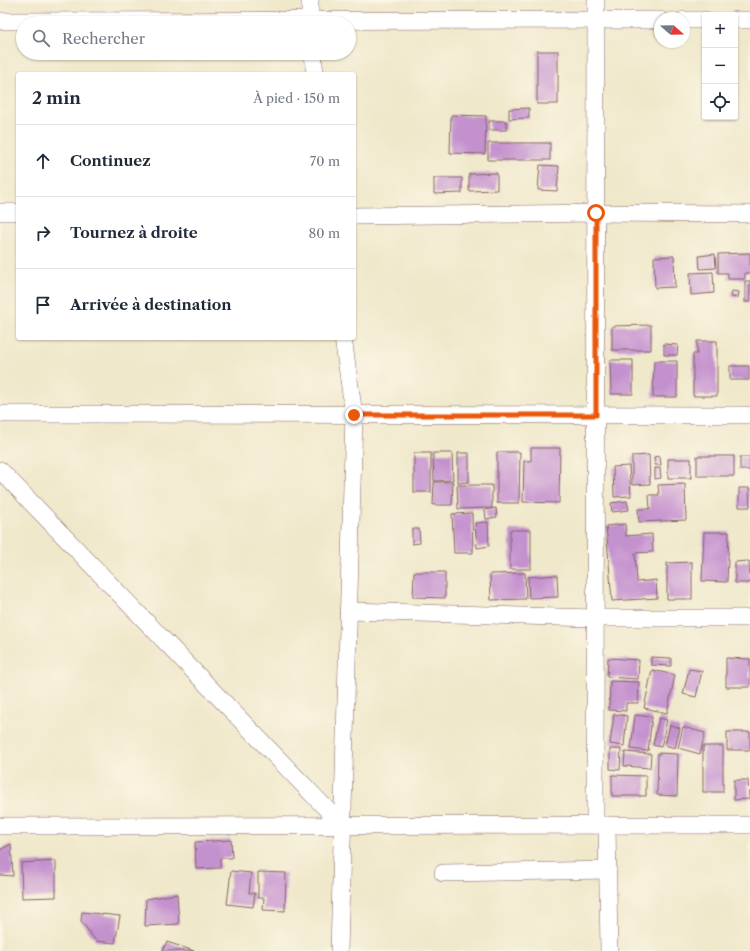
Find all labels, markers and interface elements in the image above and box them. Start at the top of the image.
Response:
north arrow [654,12,690,48]
map controls [702,12,738,120]
button: + [702,12,738,48]
search box [16,16,356,60]
icon: search [30,27,52,49]
text: Rechercher [62,29,145,48]
button: − [702,48,738,84]
button: locate [702,84,738,120]
text: 2 min [32,88,81,108]
text: À pied · 150 m [253,90,340,106]
icon: ahead [32,150,54,172]
text: Continuez [70,151,151,170]
text: 70 m [310,153,340,169]
route start [587,204,605,222]
icon: right [32,222,54,244]
text: Tournez à droite [70,223,198,242]
text: 80 m [308,225,340,241]
icon: arrive [32,294,54,316]
text: Arrivée à destination [70,295,232,314]
route end [345,406,363,424]

